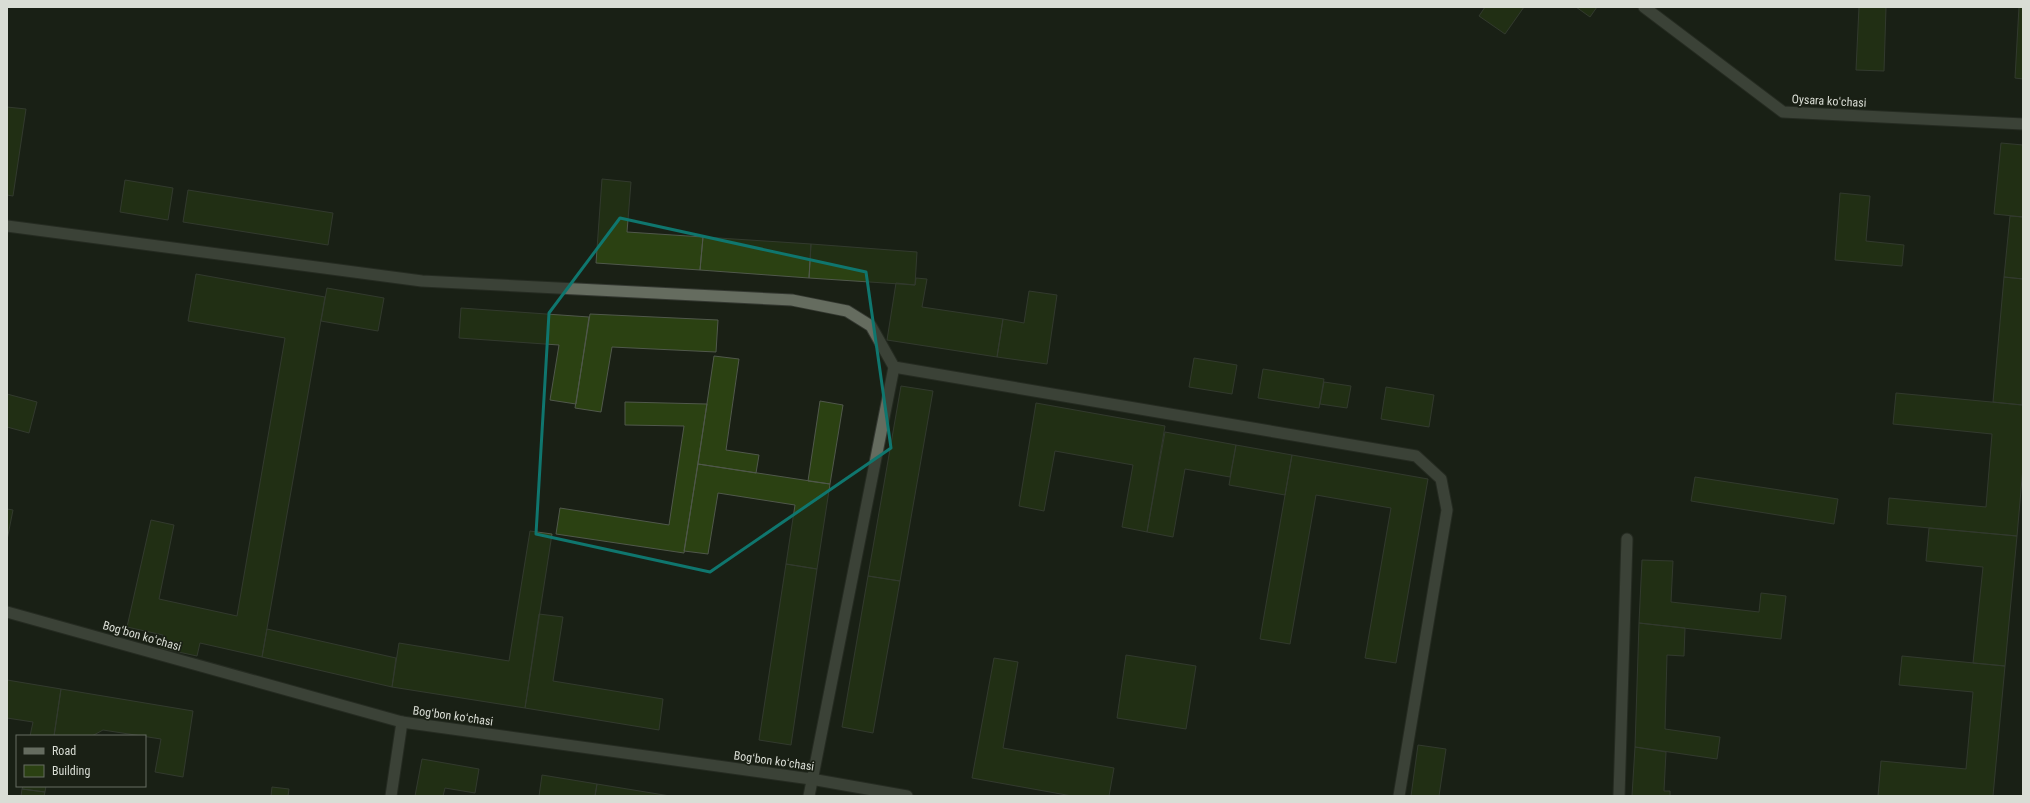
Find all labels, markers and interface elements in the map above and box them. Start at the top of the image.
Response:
street label: Oysara koʻchasi [1791,92,1867,110]
street label: Bogʻbon koʻchasi [101,618,183,654]
street label: Bogʻbon koʻchasi [412,703,494,729]
legend [16,735,146,787]
text: Road [52,744,76,758]
street label: Bogʻbon koʻchasi [733,748,815,774]
text: Building [52,764,90,778]

